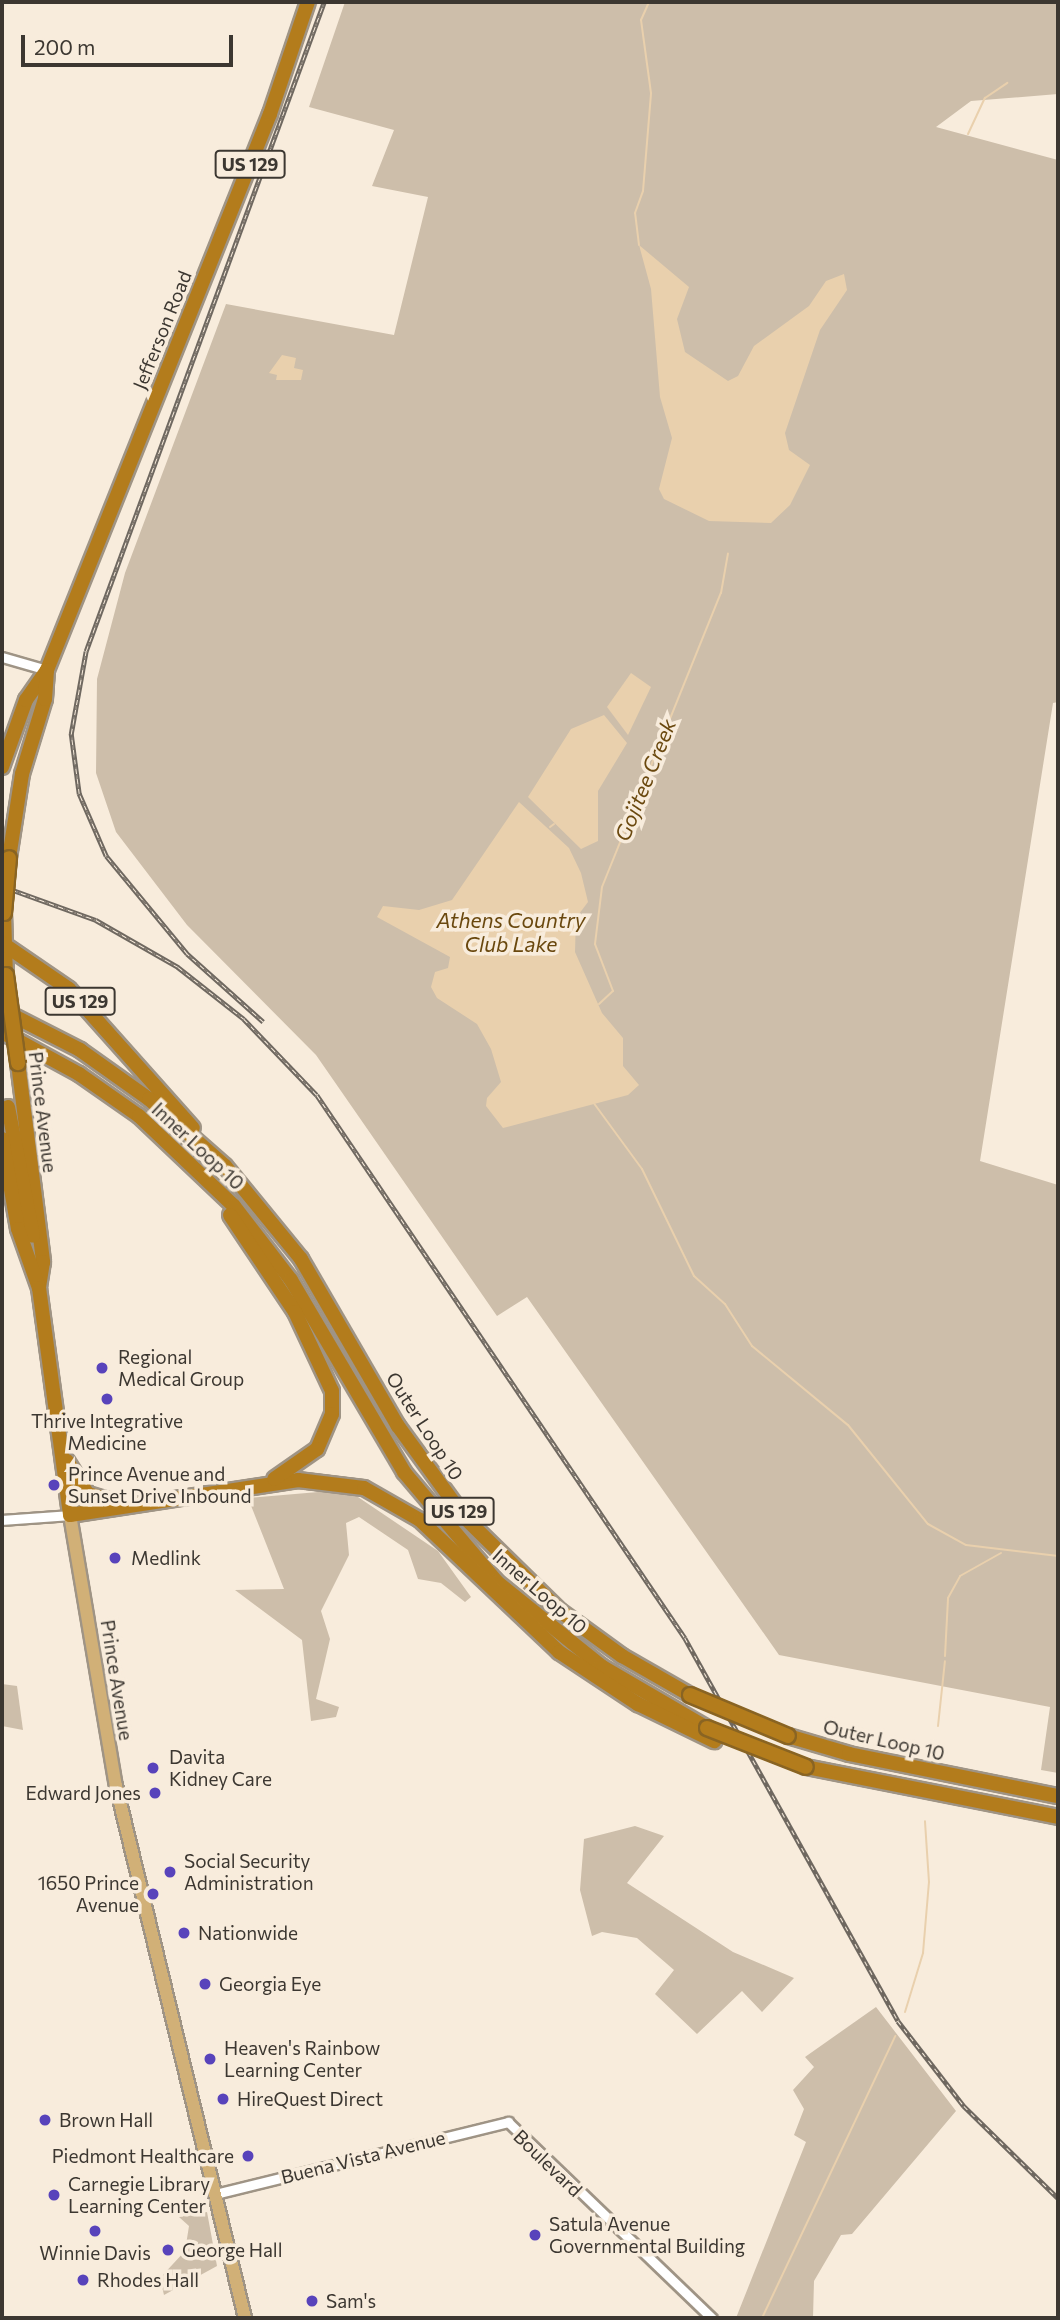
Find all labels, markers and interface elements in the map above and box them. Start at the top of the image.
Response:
scale bar [24,21,236,65]
text: 200 m [34,34,95,59]
road number: US 129 [213,149,287,178]
street label: Jefferson Road [128,267,196,393]
water label: Gojitee Creek [609,715,681,845]
water label: Athens Country Club Lake [436,907,586,957]
road number: US 129 [43,986,117,1016]
street label: Prince Avenue [24,1050,62,1174]
street label: Inner Loop 10 [147,1098,249,1194]
place label: Regional Medical Group [118,1346,244,1390]
marker: Regional Medical Group [92,1358,112,1378]
street label: Outer Loop 10 [382,1368,468,1484]
marker: Thrive Integrative Medicine [99,1391,115,1407]
place label: Thrive Integrative Medicine [31,1410,183,1454]
place label: Prince Avenue and Sunset Drive Inbound [68,1463,251,1507]
marker: Prince Avenue and Sunset Drive Inbound [46,1477,62,1493]
road number: US 129 [422,1496,496,1526]
street label: Inner Loop 10 [488,1544,592,1638]
place label: Medlink [131,1547,201,1569]
marker: Medlink [105,1548,125,1568]
street label: Prince Avenue [96,1618,138,1742]
street label: Outer Loop 10 [821,1715,947,1765]
place label: Davita Kidney Care [169,1746,272,1790]
marker: Davita Kidney Care [143,1758,163,1778]
place label: Edward Jones [25,1782,141,1804]
marker: Edward Jones [147,1785,163,1801]
place label: Social Security Administration [184,1850,314,1894]
marker: Social Security Administration [162,1864,178,1880]
place label: 1650 Prince Avenue [38,1872,139,1916]
marker: 1650 Prince Avenue [145,1886,161,1902]
place label: Nationwide [198,1922,298,1944]
marker: Nationwide [176,1925,192,1941]
place label: Georgia Eye [219,1973,321,1995]
marker: Georgia Eye [197,1976,213,1992]
place label: Heaven's Rainbow Learning Center [224,2037,380,2081]
marker: Heaven's Rainbow Learning Center [202,2051,218,2067]
place label: HireQuest Direct [237,2088,383,2110]
marker: HireQuest Direct [215,2091,231,2107]
place label: Brown Hall [59,2109,153,2131]
marker: Brown Hall [37,2112,53,2128]
street label: Boulevard [509,2125,587,2201]
street label: Buena Vista Avenue [278,2126,448,2188]
place label: Piedmont Healthcare [52,2145,234,2167]
marker: Piedmont Healthcare [240,2148,256,2164]
place label: Carnegie Library Learning Center [68,2173,210,2217]
marker: Carnegie Library Learning Center [46,2187,62,2203]
place label: Satula Avenue Governmental Building [549,2213,745,2257]
marker: Winnie Davis [87,2223,103,2239]
marker: Satula Avenue Governmental Building [527,2227,543,2243]
place label: George Hall [182,2239,282,2261]
place label: Winnie Davis [39,2242,151,2264]
marker: George Hall [160,2242,176,2258]
place label: Rhodes Hall [97,2269,199,2291]
marker: Rhodes Hall [75,2272,91,2288]
place label: Sam's [326,2290,376,2312]
marker: Sam's [304,2293,320,2309]

